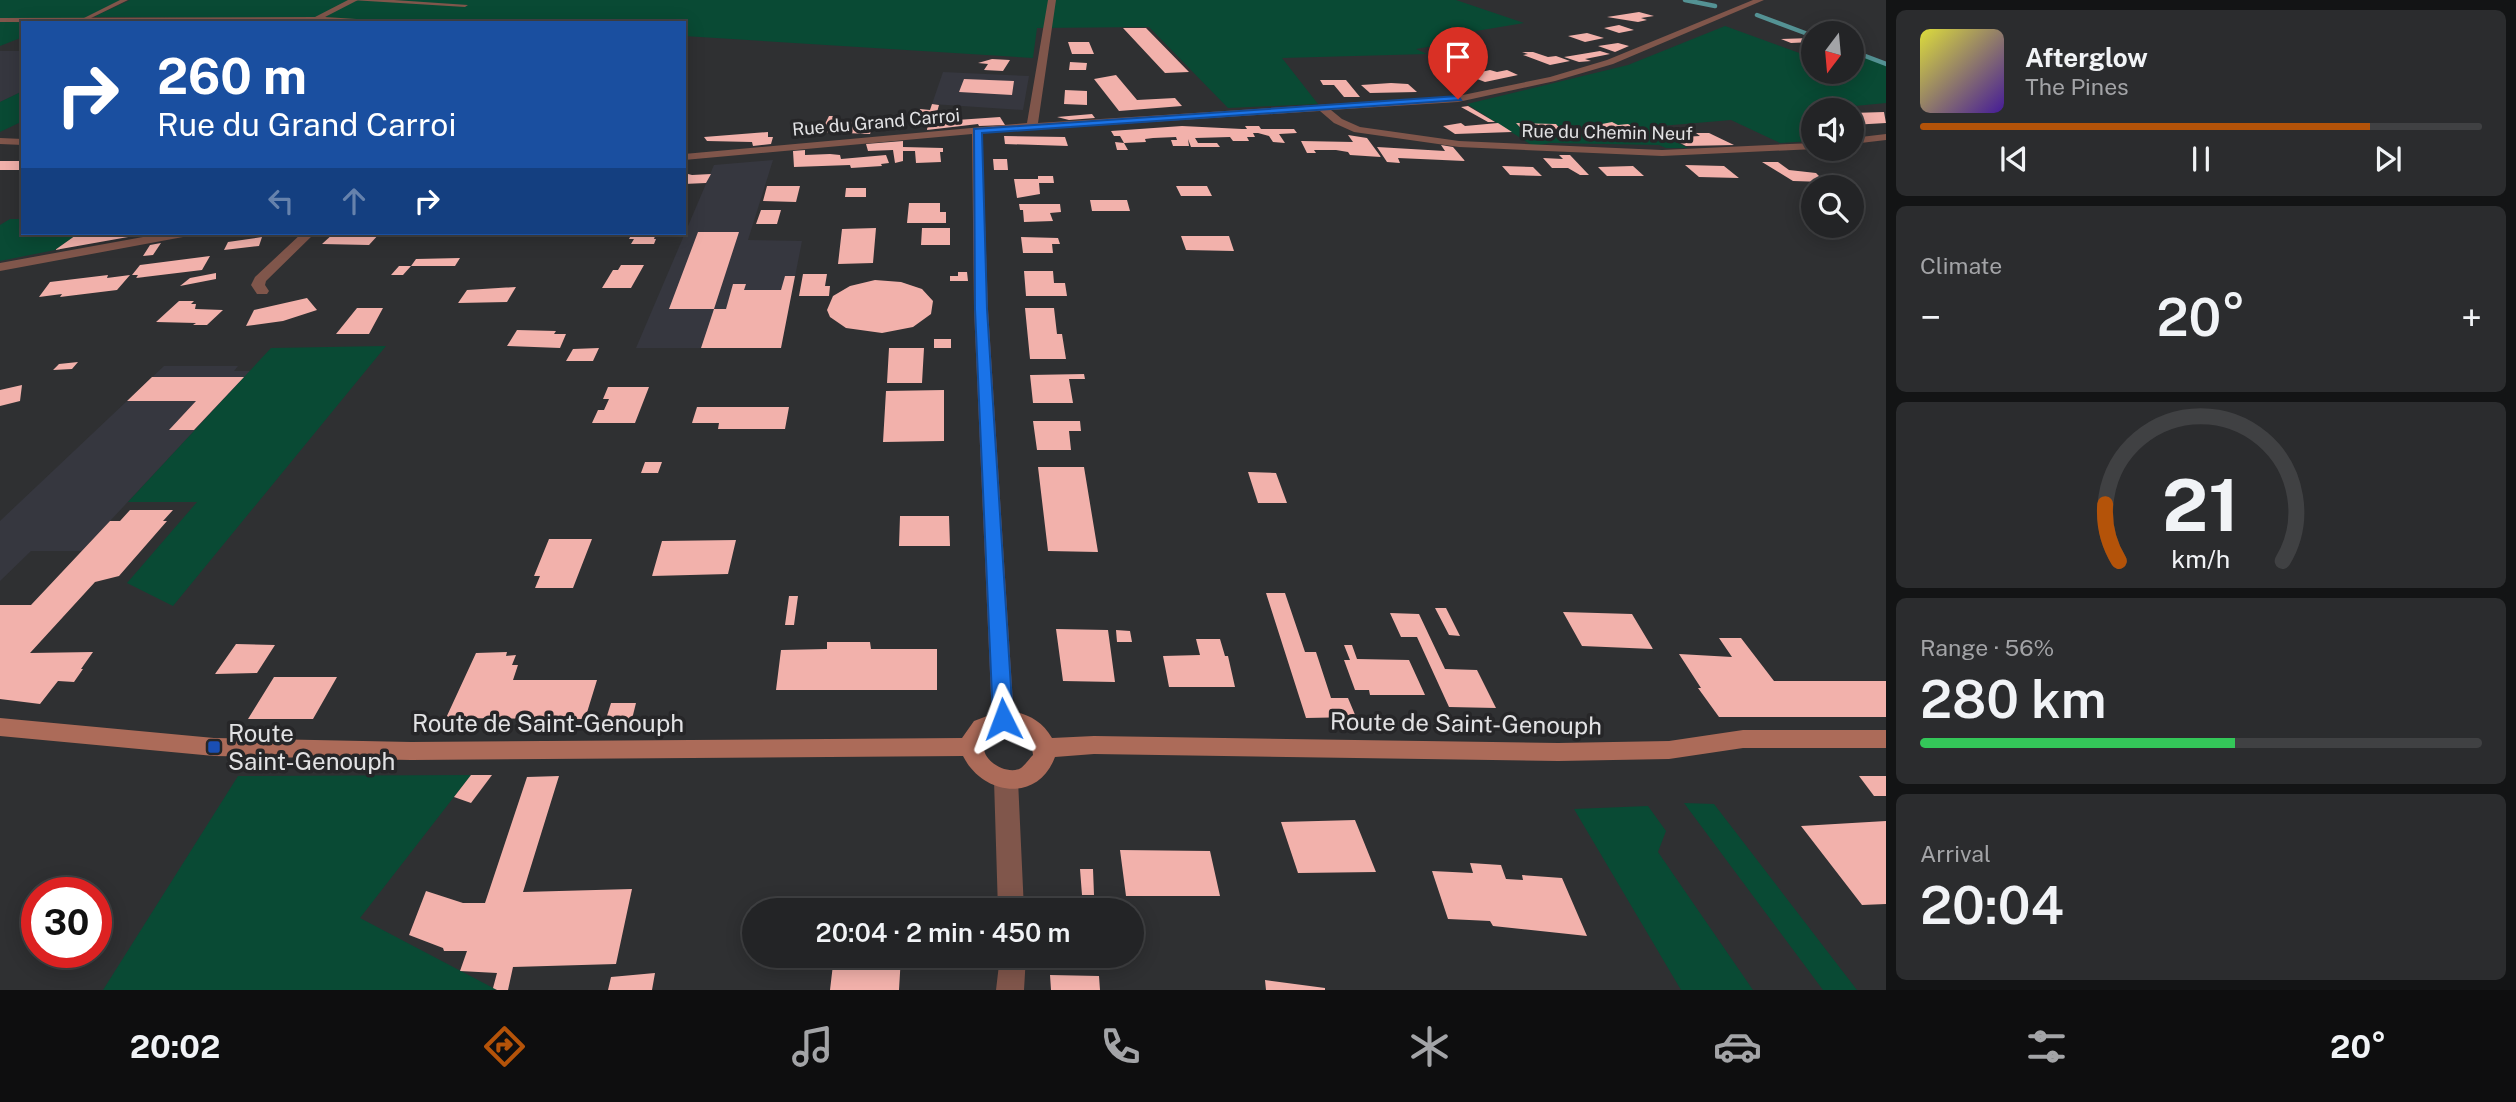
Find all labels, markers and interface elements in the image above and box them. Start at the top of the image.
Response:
north arrow [1801,21,1864,84]
map controls [1801,21,1864,238]
pin [1428,27,1488,99]
icon: arrive [1439,38,1477,76]
text: Afterglow [2025,42,2148,73]
text: 260 m [157,47,307,105]
icon: right [42,49,133,140]
text: The Pines [2025,73,2129,100]
button: sound [1801,98,1864,161]
street label: Rue du Grand Carroi [791,104,961,140]
text: Rue du Grand Carroi [157,106,456,143]
street label: Rue du Chemin Neuf [1521,120,1693,144]
icon: previous [1995,140,2033,178]
icon: pause [2182,140,2220,178]
icon: next [2369,140,2407,178]
button: search [1801,175,1864,238]
icon: left [262,182,300,220]
icon: ahead [335,182,373,220]
icon: right [408,182,446,220]
text: Climate [1920,252,2002,279]
text: 20° [2156,287,2246,348]
text: − [1920,295,1941,340]
text: + [2461,295,2482,340]
text: 21 [2162,462,2240,547]
text: km/h [2172,544,2230,574]
text: Range · 56% [1920,634,2054,661]
text: 280 km [1920,669,2107,730]
position arrow [966,682,1040,756]
street label: Route de Saint-Genouph [1330,707,1602,739]
street label: Route de Saint-Genouph [412,709,684,737]
place label: Route Saint-Genouph [228,719,395,775]
marker: Route Saint-Genouph [206,739,222,755]
text: Arrival [1920,840,1991,867]
text: 20:04 [1920,875,2064,936]
speed limit sign: 30 [21,877,112,968]
text: 20:04 · 2 min · 450 m [816,917,1070,948]
icon: directions [480,1022,529,1071]
icon: music [788,1022,837,1071]
icon: phone [1096,1022,1145,1071]
icon: climate [1405,1022,1454,1071]
icon: car [1713,1022,1762,1071]
icon: filters [2022,1022,2071,1071]
text: 20:02 [130,1028,220,1065]
text: 20° [2330,1028,2386,1065]

